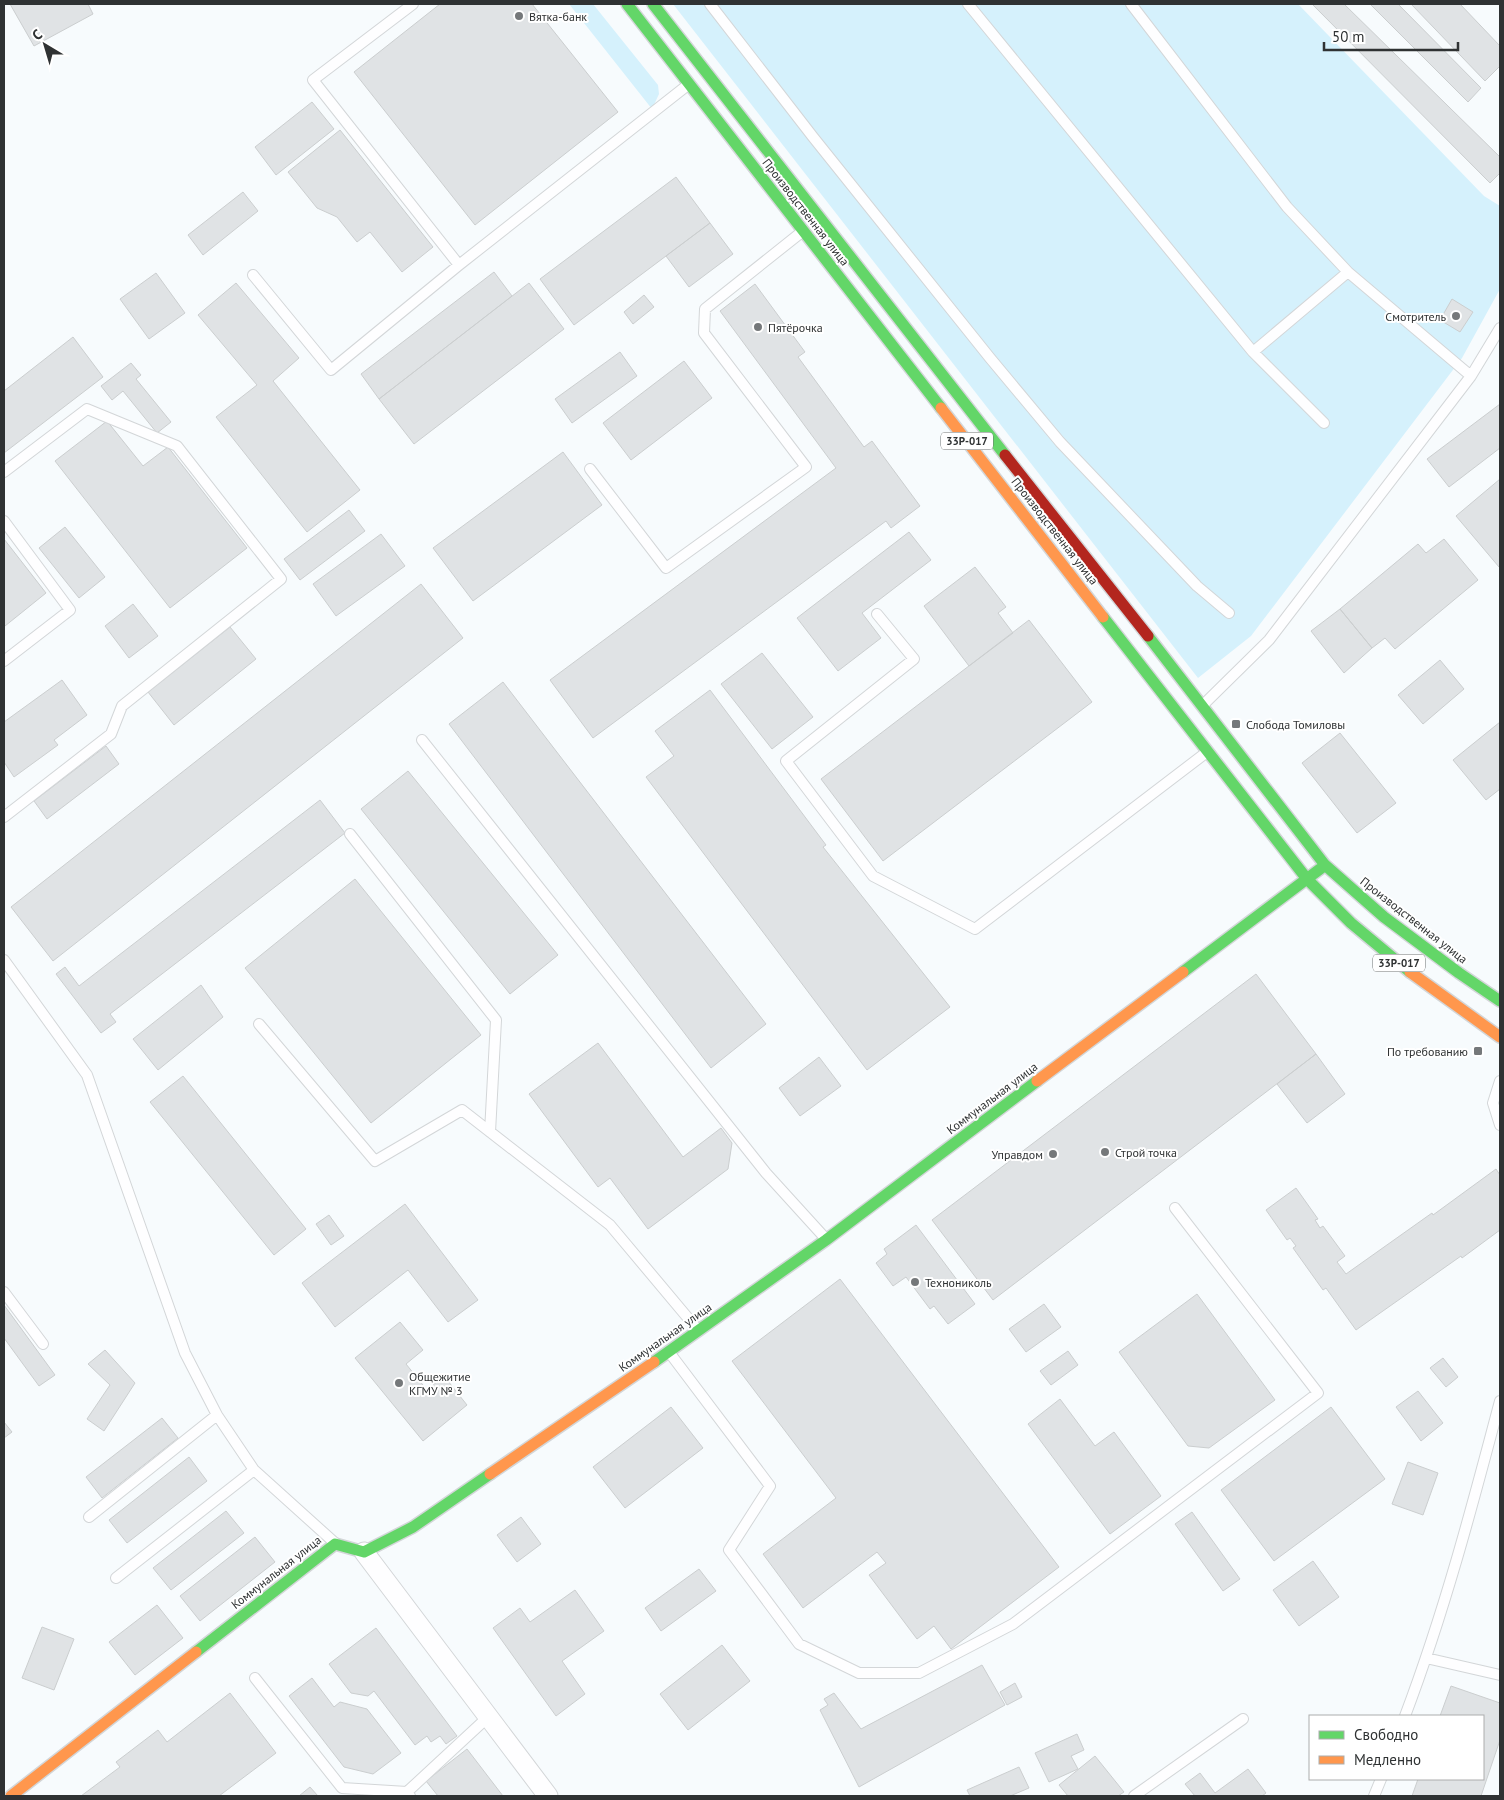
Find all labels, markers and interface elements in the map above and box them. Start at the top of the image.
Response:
place label: Вятка-банк [529,9,587,24]
marker: Вятка-банк [513,10,525,22]
north arrow [20,20,70,70]
scale bar [1324,20,1458,52]
text: С [28,25,46,44]
text: 50 m [1332,27,1365,46]
street label: Производственная улица [759,155,853,269]
place label: Смотритель [1385,309,1446,324]
marker: Смотритель [1450,310,1462,322]
place label: Пятёрочка [768,320,823,335]
marker: Пятёрочка [752,321,764,333]
road number: 33Р-017 [941,432,993,450]
street label: Производственная улица [1008,474,1102,588]
place label: Слобода Томиловы [1246,717,1345,732]
marker: Слобода Томиловы [1230,718,1242,730]
street label: Производственная улица [1357,873,1471,967]
road number: 33Р-017 [1373,954,1425,971]
place label: По требованию [1387,1044,1468,1059]
marker: По требованию [1472,1045,1484,1057]
street label: Коммунальная улица [944,1059,1040,1137]
place label: Строй точка [1115,1145,1177,1160]
marker: Строй точка [1099,1146,1111,1158]
place label: Управдом [991,1147,1043,1162]
marker: Управдом [1047,1148,1059,1160]
place label: Технониколь [925,1275,992,1290]
marker: Технониколь [909,1276,921,1288]
street label: Коммунальная улица [616,1299,714,1375]
place label: Общежитие КГМУ № 3 [409,1369,471,1398]
marker: Общежитие КГМУ № 3 [393,1377,405,1389]
street label: Коммунальная улица [228,1532,324,1612]
legend [1309,1715,1484,1780]
text: Свободно [1354,1725,1418,1744]
text: Медленно [1354,1750,1421,1769]

